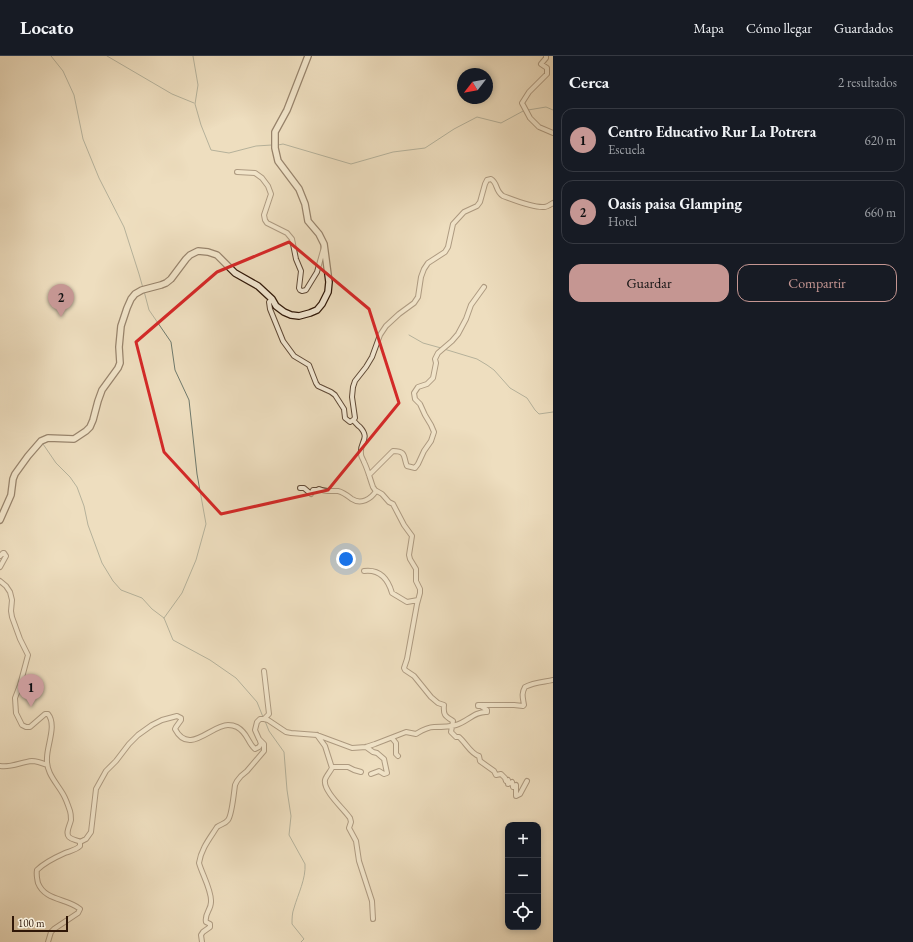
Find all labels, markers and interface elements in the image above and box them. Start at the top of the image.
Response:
text: Locato [20,15,74,40]
text: Mapa [693,19,724,37]
text: Cómo llegar [746,19,812,37]
text: Guardados [834,19,893,37]
north arrow [457,68,493,104]
text: Cerca [569,71,609,93]
text: 2 resultados [838,74,897,91]
text: Centro Educativo Rur La Potrera [608,122,816,141]
text: 1 [580,132,586,149]
text: 620 m [865,132,896,149]
text: Escuela [608,141,645,158]
text: Oasis paisa Glamping [608,194,742,213]
text: 2 [580,204,586,221]
text: 660 m [865,204,896,221]
text: Hotel [608,213,637,230]
button: Guardar [569,264,729,302]
button: Compartir [737,264,897,302]
pin: 2 [48,284,74,317]
your location [336,549,356,569]
pin: 1 [18,674,44,707]
map controls [505,822,541,930]
button: + [505,822,541,858]
button: − [505,858,541,894]
button: locate [505,894,541,930]
scale bar [12,914,68,933]
text: 100 m [18,916,45,930]

